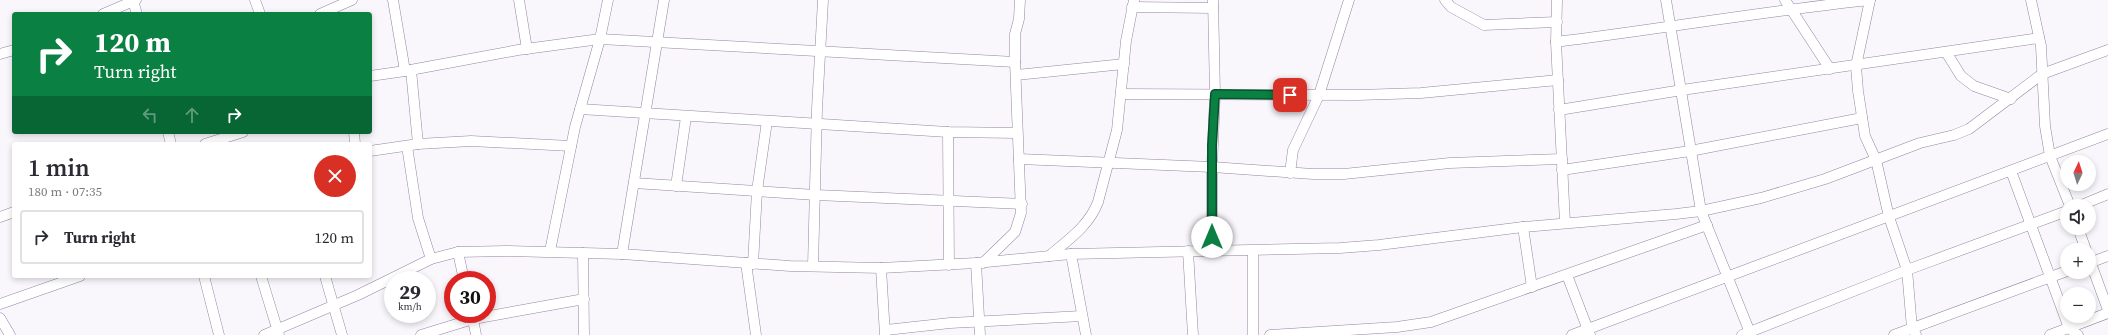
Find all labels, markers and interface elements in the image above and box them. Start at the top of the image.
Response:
text: 120 m [94,23,171,61]
icon: right [28,28,80,80]
text: Turn right [94,59,176,84]
pin [1273,78,1307,112]
icon: arrive [1279,84,1301,106]
icon: left [139,104,161,126]
icon: ahead [181,104,203,126]
icon: right [223,104,245,126]
text: 1 min [28,151,90,184]
button: close [314,155,356,197]
north arrow [2060,155,2096,191]
map controls [2060,155,2096,323]
text: 180 m · 07:35 [28,183,102,200]
button: sound [2060,199,2096,235]
position arrow [1191,216,1233,258]
icon: right [30,226,52,248]
text: Turn right [64,227,136,248]
text: 120 m [314,227,354,248]
button: + [2060,243,2096,279]
speed limit sign: 30 [444,271,496,323]
text: 29 [399,278,421,306]
button: − [2060,287,2096,323]
text: km/h [398,300,422,313]

